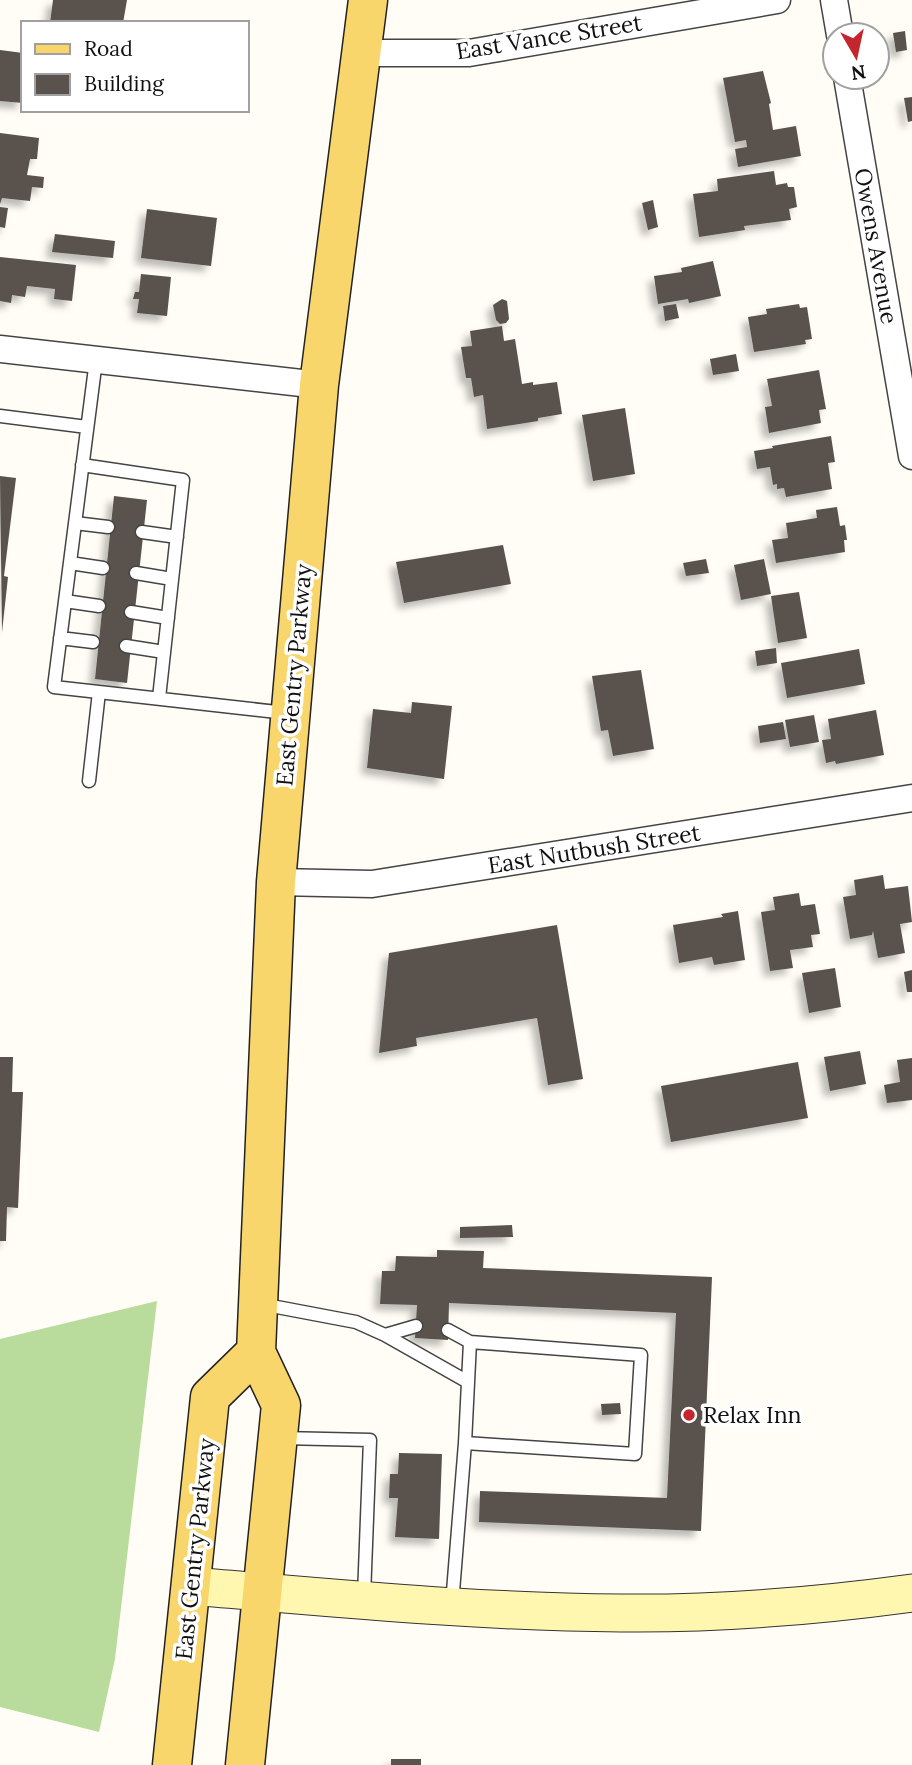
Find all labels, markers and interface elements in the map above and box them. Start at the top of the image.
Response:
street label: East Vance Street [454,7,644,66]
legend [21,21,248,112]
north arrow [821,21,891,91]
text: Road [84,35,133,62]
text: N [849,60,868,86]
text: Building [84,70,164,97]
street label: Owens Avenue [849,166,904,326]
street label: East Gentry Parkway [269,562,318,787]
street label: East Nutbush Street [486,817,702,880]
place label: Relax Inn [703,1400,802,1429]
marker: Relax Inn [681,1407,697,1423]
street label: East Gentry Parkway [168,1436,221,1661]

